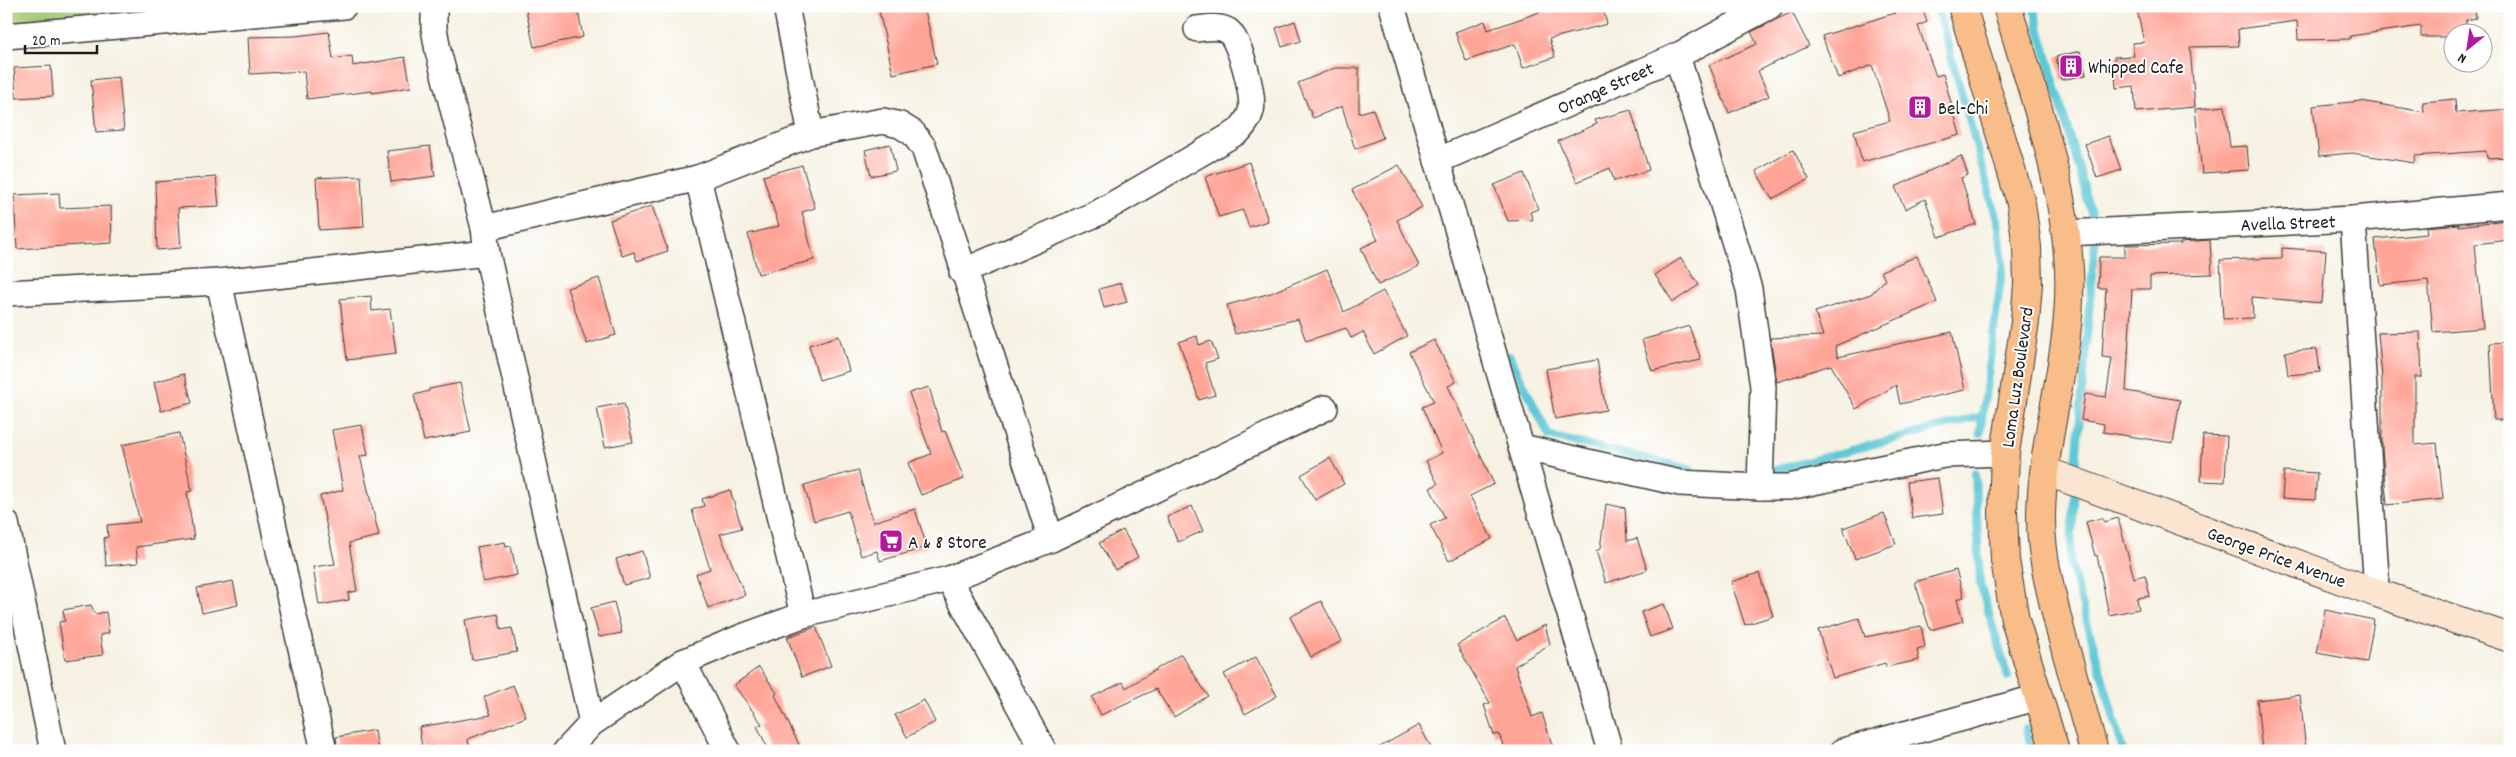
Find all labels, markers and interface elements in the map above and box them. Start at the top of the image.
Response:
scale bar [25,22,98,54]
north arrow [2444,22,2494,72]
text: 20 m [32,31,60,53]
text: N [2454,47,2470,68]
building icon: Whipped Cafe [2058,53,2084,79]
place label: Whipped Cafe [2088,56,2184,83]
street label: Orange Street [1554,57,1659,123]
building icon: Bel-Chi [1907,94,1933,120]
place label: Bel-Chi [1938,97,1988,124]
street label: Avella Street [2240,210,2336,241]
street label: Loma Luz Boulevard [1996,306,2043,449]
street label: George Price Avenue [2203,522,2349,597]
supermarket icon: A & 8 Store [878,528,904,554]
place label: A & 8 Store [908,531,987,558]

